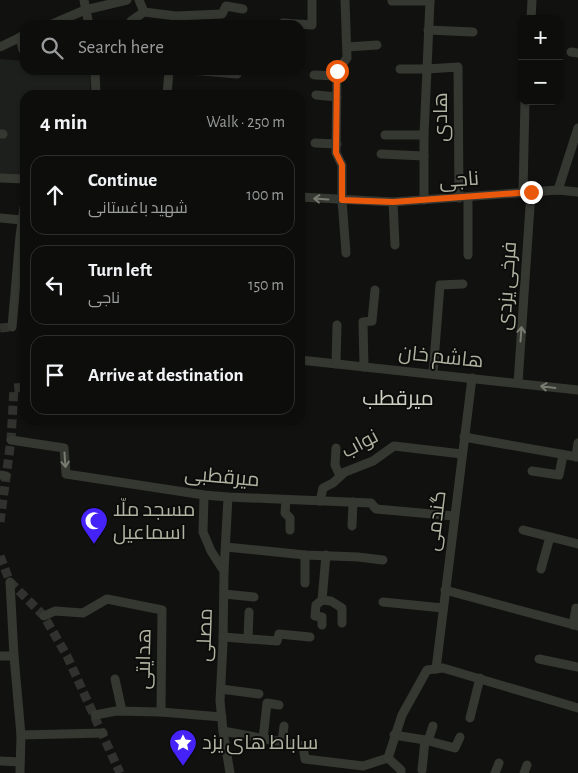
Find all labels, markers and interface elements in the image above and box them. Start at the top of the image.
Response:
map controls [518,15,563,105]
button: + [518,15,563,60]
search box [20,20,305,75]
icon: search [38,34,66,62]
text: Search here [78,38,164,57]
route start [326,60,349,83]
button: − [518,60,563,105]
street label: هادی [431,92,453,142]
text: 4 min [40,112,87,133]
text: Walk · 250 m [206,114,285,130]
street label: ناجی [438,169,480,193]
text: Continue [88,171,157,190]
icon: ahead [41,181,69,209]
route end [520,181,543,204]
text: 100 m [246,187,284,203]
one-way arrow [313,194,329,203]
text: شهید باغستانی [88,200,188,216]
street label: فرخی یزدی [494,241,522,331]
text: Turn left [88,261,152,280]
icon: left [41,271,69,299]
text: 150 m [248,277,284,293]
text: ناجی [88,290,120,306]
one-way arrow [517,327,526,343]
street label: هاشم خان [397,343,484,374]
icon: arrive [41,361,69,389]
text: Arrive at destination [88,366,244,385]
one-way arrow [540,382,556,392]
district label: میرقطب [362,388,434,410]
street label: نواب [338,426,382,463]
one-way arrow [60,451,70,467]
street label: میرقطبی [183,464,260,492]
street label: گندمی [422,490,452,553]
place label: مسجد ملّا اسماعیل [113,497,195,545]
mosque icon: مسجد ملّا اسماعیل [79,506,109,545]
street label: مصلی [194,608,218,662]
street label: هدایتی [133,628,157,690]
place icon: ساباط های یزد [168,728,198,767]
place label: ساباط های یزد [202,733,318,755]

